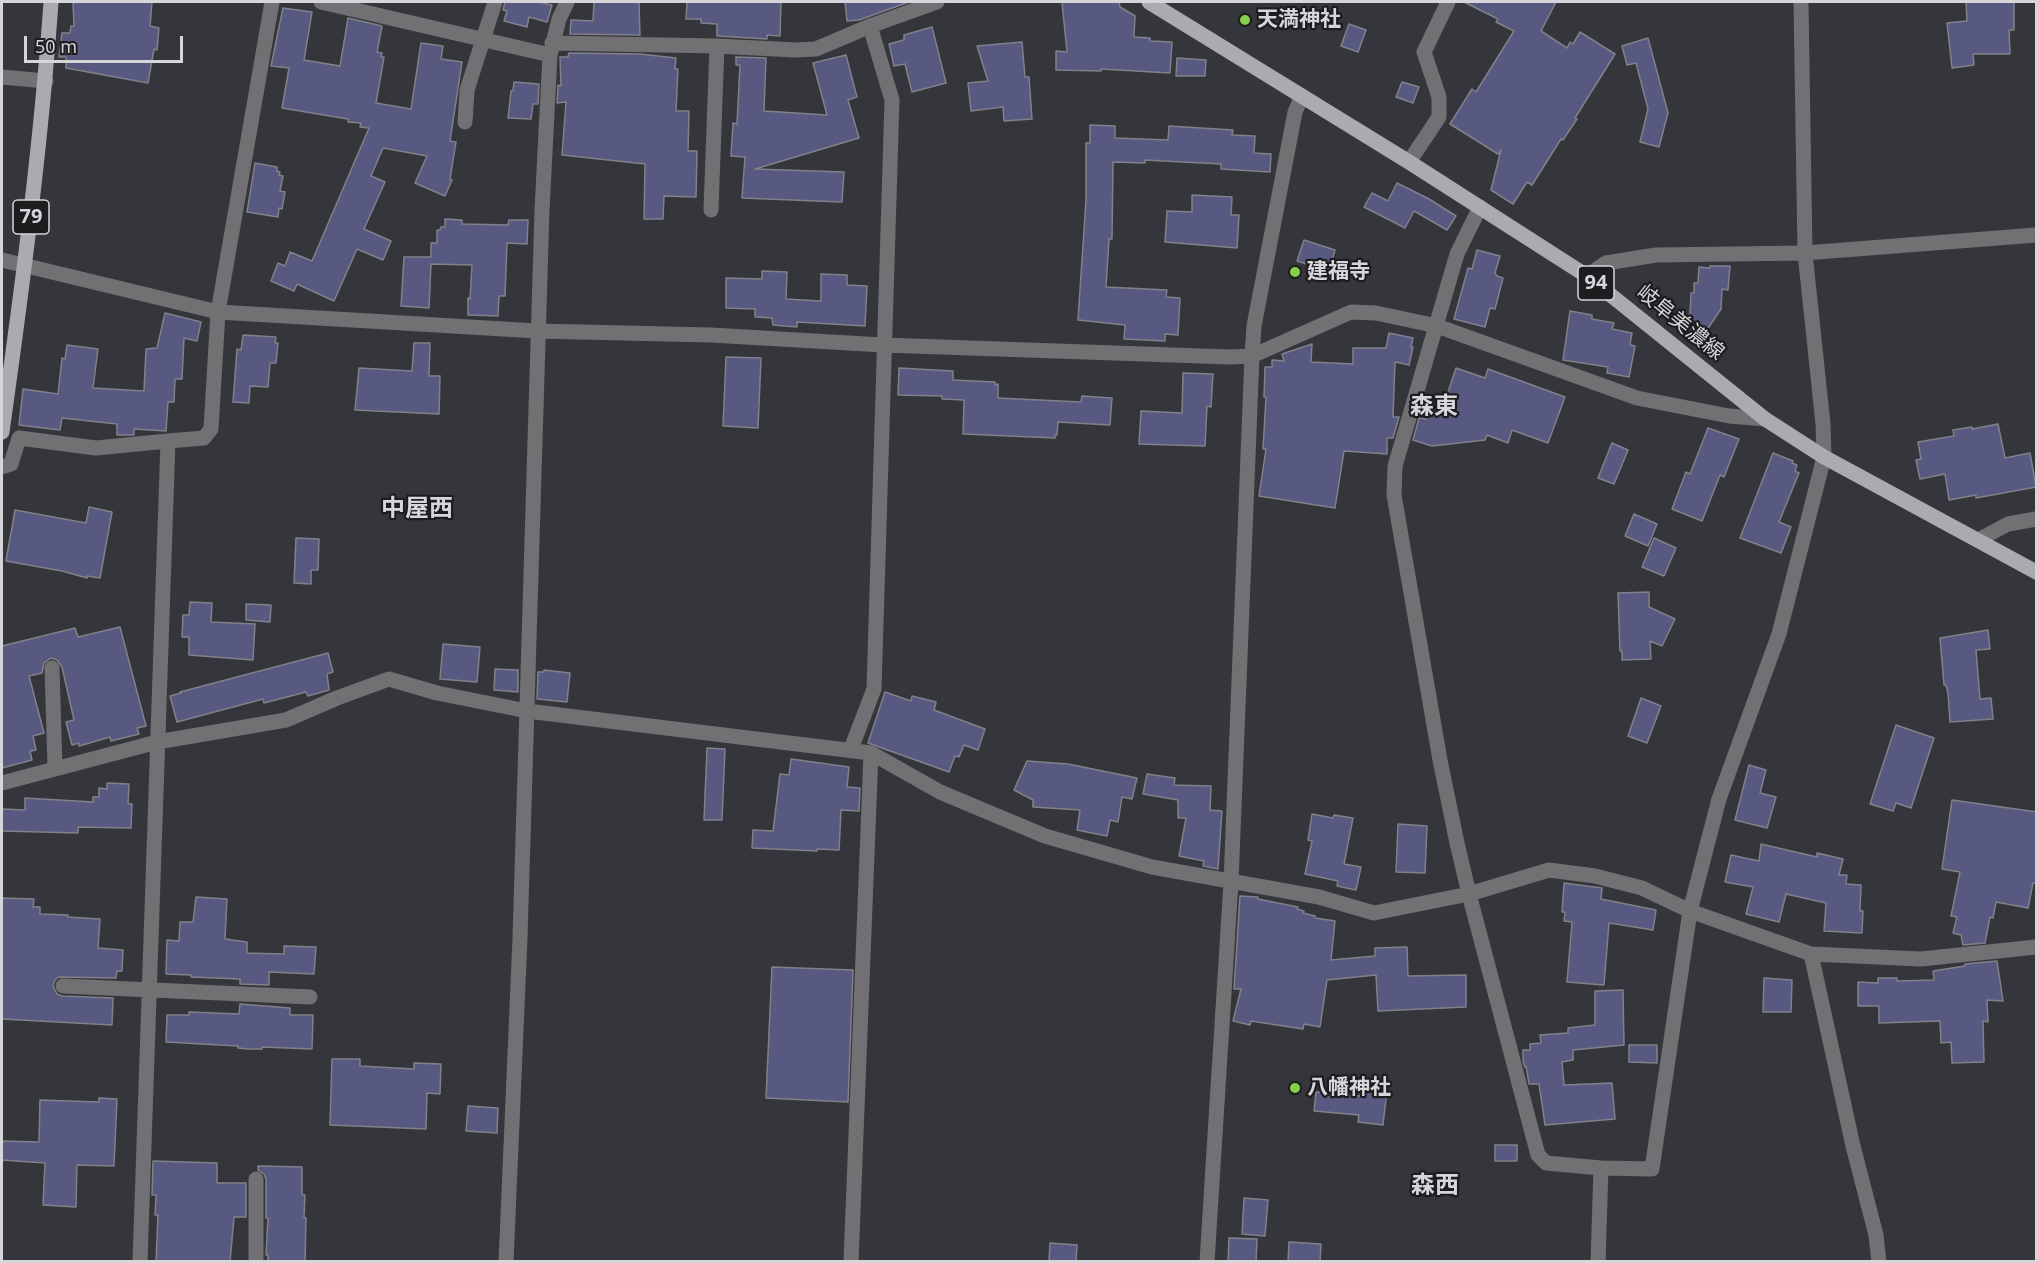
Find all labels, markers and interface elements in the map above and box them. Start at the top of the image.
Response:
place label: 天満神社 [1257,7,1341,33]
marker: 天満神社 [1238,13,1252,27]
scale bar [27,24,186,62]
text: 50 m [35,34,77,58]
road number: 79 [13,200,49,234]
place label: 建福寺 [1307,259,1370,285]
marker: 建福寺 [1288,265,1302,279]
road number: 94 [1578,266,1614,300]
street label: 岐阜美濃線 [1631,280,1729,366]
district label: 森東 [1410,393,1458,421]
district label: 中屋西 [381,495,453,523]
place label: 八幡神社 [1307,1075,1391,1101]
marker: 八幡神社 [1288,1081,1302,1095]
district label: 森西 [1411,1172,1459,1200]

